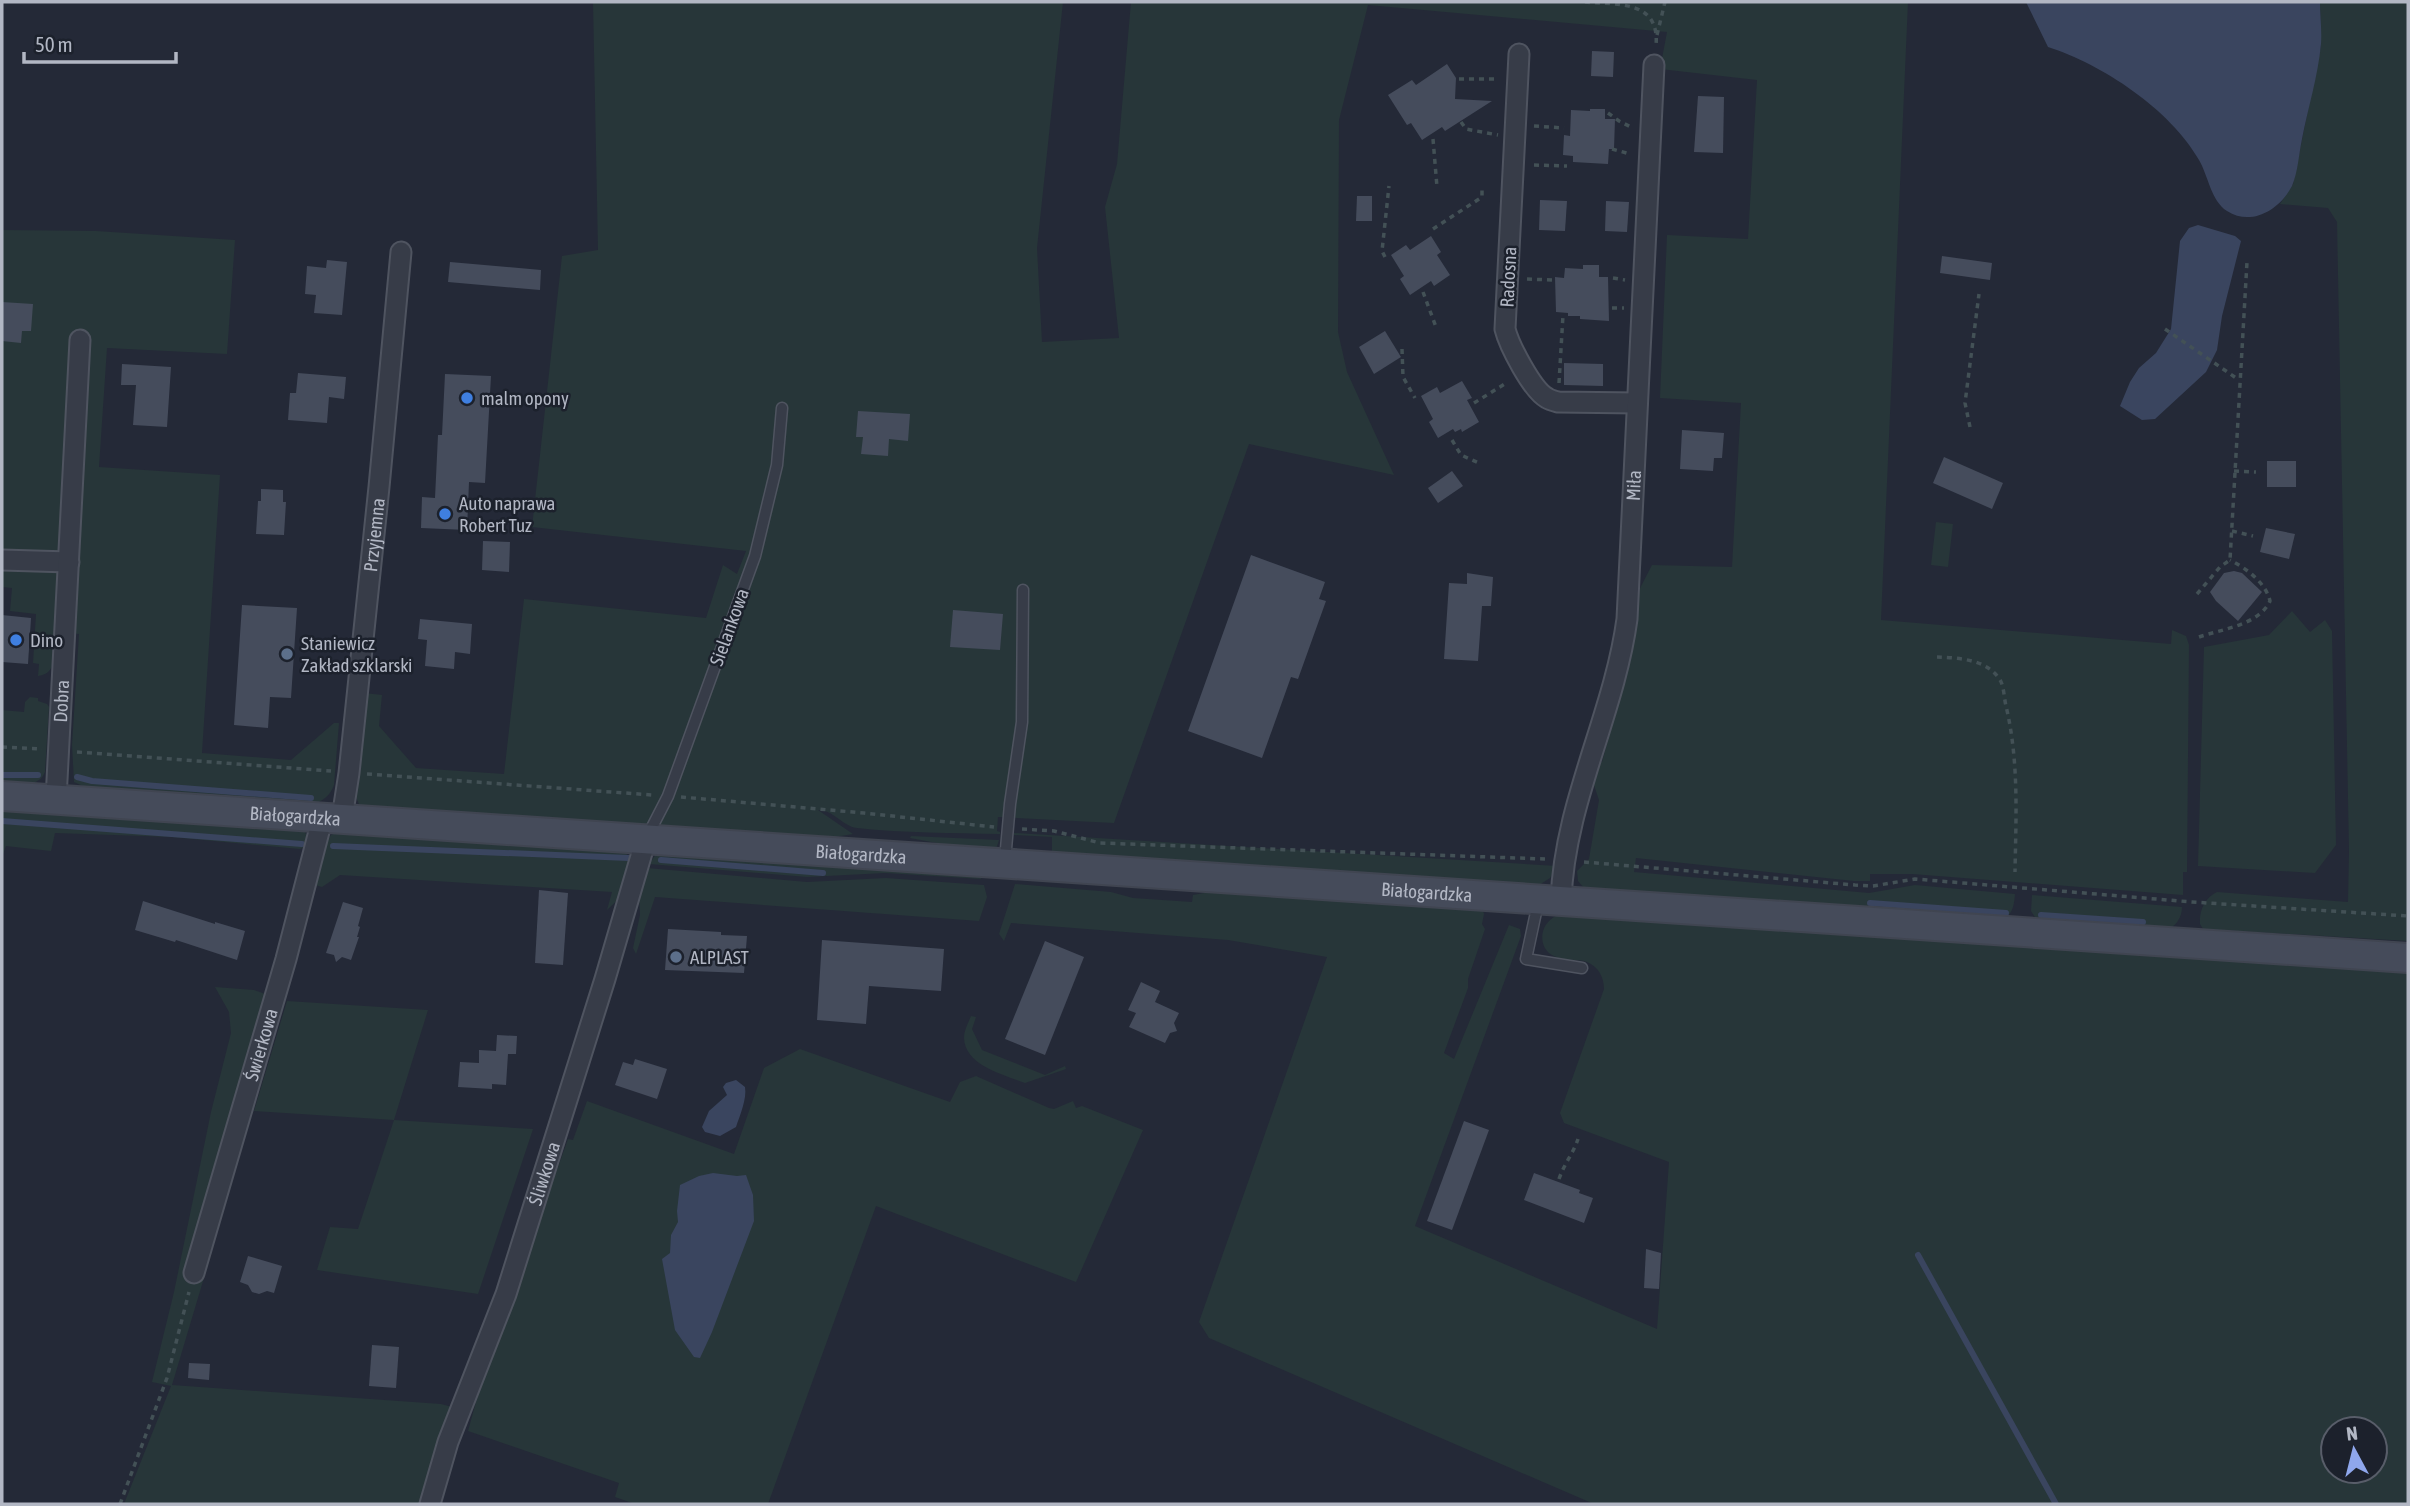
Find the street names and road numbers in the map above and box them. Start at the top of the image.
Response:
street label: Radosna [1495,246,1521,308]
street label: Miła [1622,470,1645,502]
street label: Przyjemna [359,497,389,573]
street label: Sielankowa [705,585,753,669]
street label: Dobra [49,679,73,723]
street label: Białogardzka [249,802,342,830]
street label: Białogardzka [815,840,907,868]
street label: Białogardzka [1380,878,1473,906]
street label: Świerkowa [240,1006,282,1083]
street label: Śliwkowa [524,1139,564,1208]

